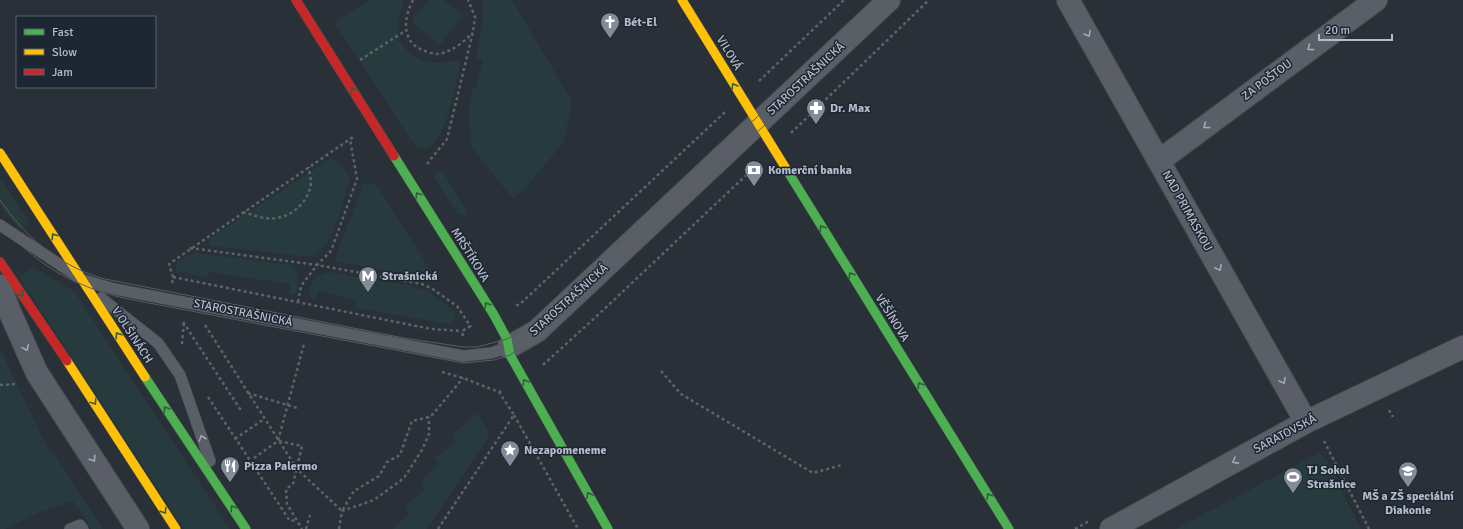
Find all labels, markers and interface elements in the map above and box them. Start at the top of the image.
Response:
church icon: Bét-El [599,11,621,39]
place label: Bét-El [624,15,657,30]
legend [16,16,156,88]
scale bar [1319,16,1392,42]
text: 20 m [1325,23,1350,38]
text: Fast [52,25,73,40]
one-way arrow [1083,30,1090,37]
street label: VILOVÁ [713,33,745,74]
street label: STAROSTRAŠNICKÁ [764,39,848,119]
one-way arrow [1308,43,1315,50]
text: Slow [52,45,77,60]
street label: ZA POŠTOU [1239,56,1295,104]
text: Jam [52,65,73,80]
one-way arrow [732,83,739,90]
one-way arrow [350,87,358,94]
pharmacy icon: Dr. Max [805,97,827,125]
place label: Dr. Max [830,101,870,116]
one-way arrow [1203,121,1210,128]
bank icon: Komerční banka [743,159,765,187]
place label: Komerční banka [768,163,852,178]
street label: NAD PRIMASKOU [1159,168,1215,254]
one-way arrow [415,192,423,199]
street label: MRŠTÍKOVA [447,225,493,285]
one-way arrow [819,225,826,232]
one-way arrow [51,233,59,240]
street label: STAROSTRAŠNICKÁ [527,260,612,339]
one-way arrow [1215,264,1222,271]
metro station icon: Strašnická [357,265,379,293]
place label: Strašnická [382,269,438,284]
one-way arrow [849,272,856,279]
one-way arrow [17,290,24,297]
street label: VĚŠÍNOVA [871,291,913,345]
street label: STAROSTRAŠNICKÁ [192,296,294,330]
one-way arrow [485,302,492,309]
street label: V OLŠINÁCH [108,304,156,366]
one-way arrow [116,333,123,340]
one-way arrow [21,343,29,351]
one-way arrow [1279,377,1286,384]
one-way arrow [523,379,530,386]
one-way arrow [918,383,925,390]
one-way arrow [89,398,96,405]
one-way arrow [164,406,171,413]
street label: SARATOVSKÁ [1251,411,1320,457]
one-way arrow [198,434,206,441]
place icon: Nezapomeneme [499,439,521,467]
place label: Nezapomeneme [524,443,606,458]
one-way arrow [88,454,95,461]
restaurant icon: Pizza Palermo [219,455,241,483]
one-way arrow [1232,456,1239,463]
place label: Pizza Palermo [244,459,318,474]
school or university icon: MŠ a ZŠ speciální Diakonie [1397,460,1419,488]
place label: TJ Sokol Strašnice [1307,463,1356,492]
sports icon: TJ Sokol Strašnice [1282,466,1304,494]
place label: MŠ a ZŠ speciální Diakonie [1362,488,1454,518]
one-way arrow [587,492,594,499]
one-way arrow [986,493,993,500]
one-way arrow [230,506,237,513]
one-way arrow [160,507,167,514]

